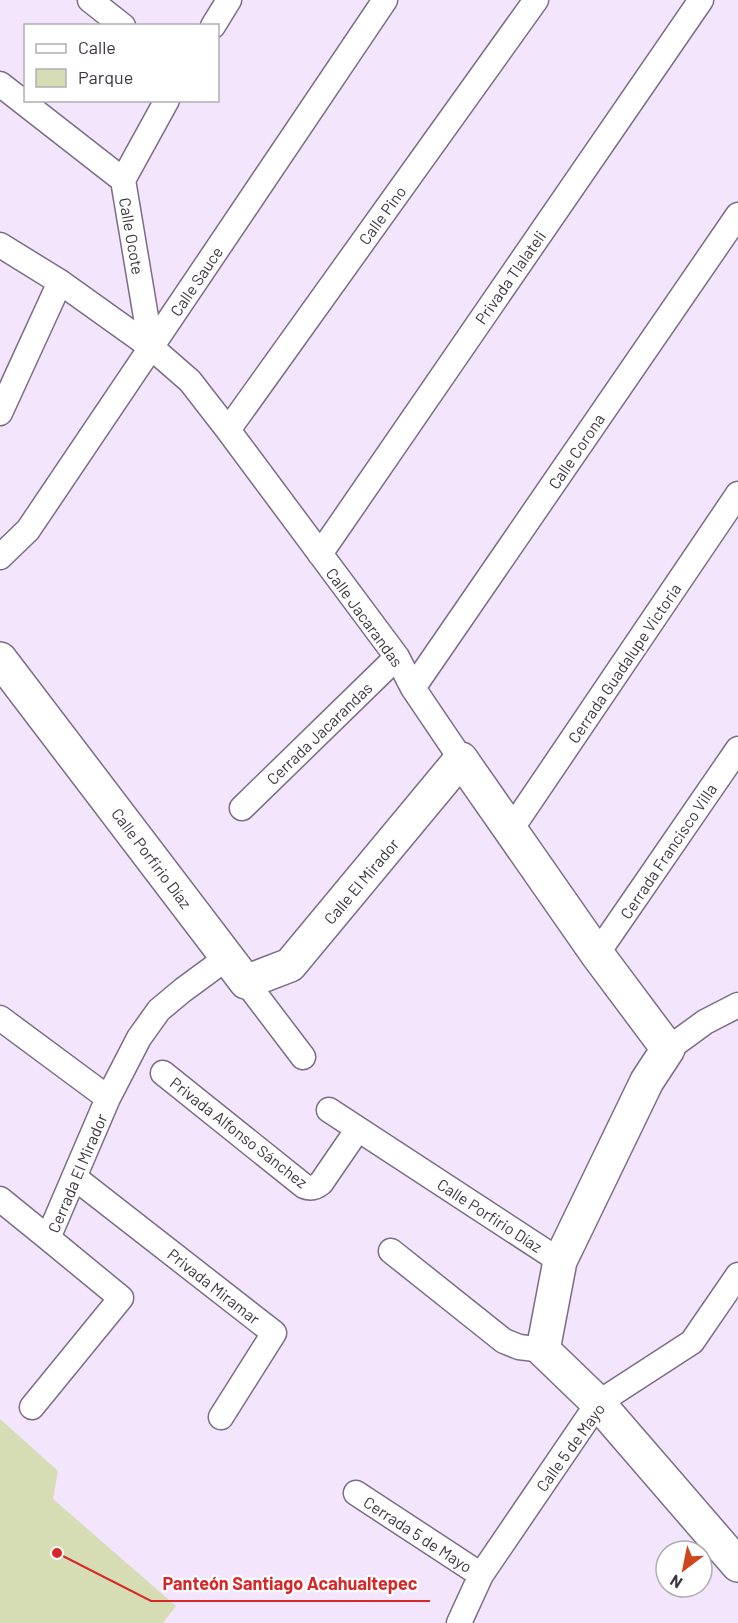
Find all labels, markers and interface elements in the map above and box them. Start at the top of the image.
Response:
legend [24,24,219,102]
text: Calle [78,36,116,58]
text: Parque [78,66,133,88]
street label: Calle Pino [354,182,410,248]
street label: Calle Ocote [116,196,148,276]
street label: Privada Tlalateli [471,227,549,327]
street label: Calle Sauce [166,243,226,319]
street label: Calle Corona [544,410,608,492]
street label: Calle Jacarandas [323,564,407,670]
street label: Cerrada Guadalupe Victoria [563,580,685,746]
street label: Cerrada Jacarandas [262,678,376,788]
street label: Cerrada Francisco Villa [616,780,720,922]
street label: Calle Porfirio Díaz [108,804,196,912]
street label: Calle El Mirador [320,834,403,928]
street label: Privada Alfonso Sánchez [167,1073,311,1191]
street label: Cerrada El Mirador [43,1110,111,1235]
street label: Calle Porfirio Díaz [434,1174,546,1256]
street label: Privada Miramar [164,1244,264,1328]
street label: Calle 5 de Mayo [532,1399,608,1495]
street label: Cerrada 5 de Mayo [360,1492,476,1576]
north arrow [654,1539,714,1599]
callout: Panteón Santiago Acahualtepec [151,1565,430,1601]
text: N [666,1571,685,1593]
text: Panteón Santiago Acahualtepec [162,1572,418,1594]

